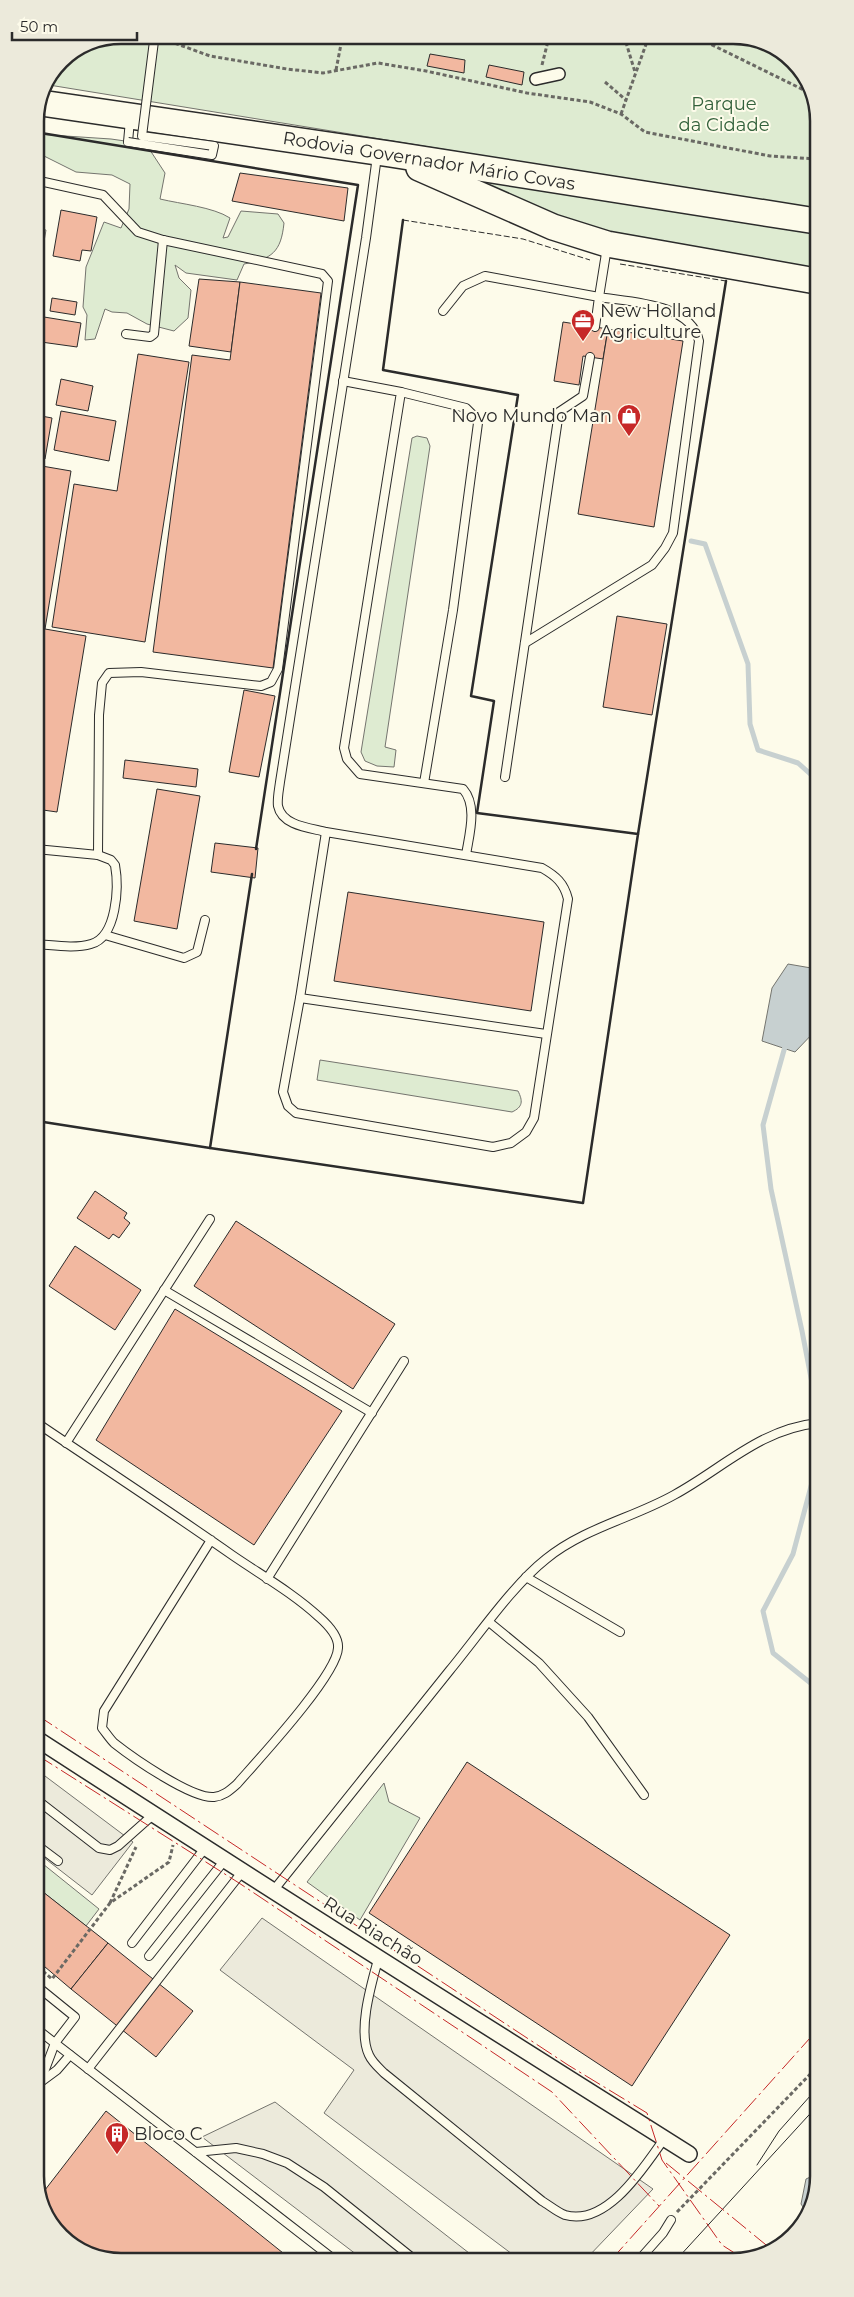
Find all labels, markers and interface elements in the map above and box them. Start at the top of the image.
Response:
scale bar [12,10,138,42]
text: 50 m [20,17,58,36]
park label: Parque da Cidade [678,93,770,136]
street label: Rodovia Governador Mário Covas [281,127,577,195]
place label: New Holland Agriculture [600,300,716,343]
office icon: New Holland Agriculture [570,308,596,342]
shop icon: Novo Mundo Man [616,403,642,437]
place label: Novo Mundo Man [451,405,612,427]
street label: Rua Riachão [319,1892,427,1970]
building icon: Bloco C [104,2121,130,2155]
place label: Bloco C [134,2123,203,2145]

